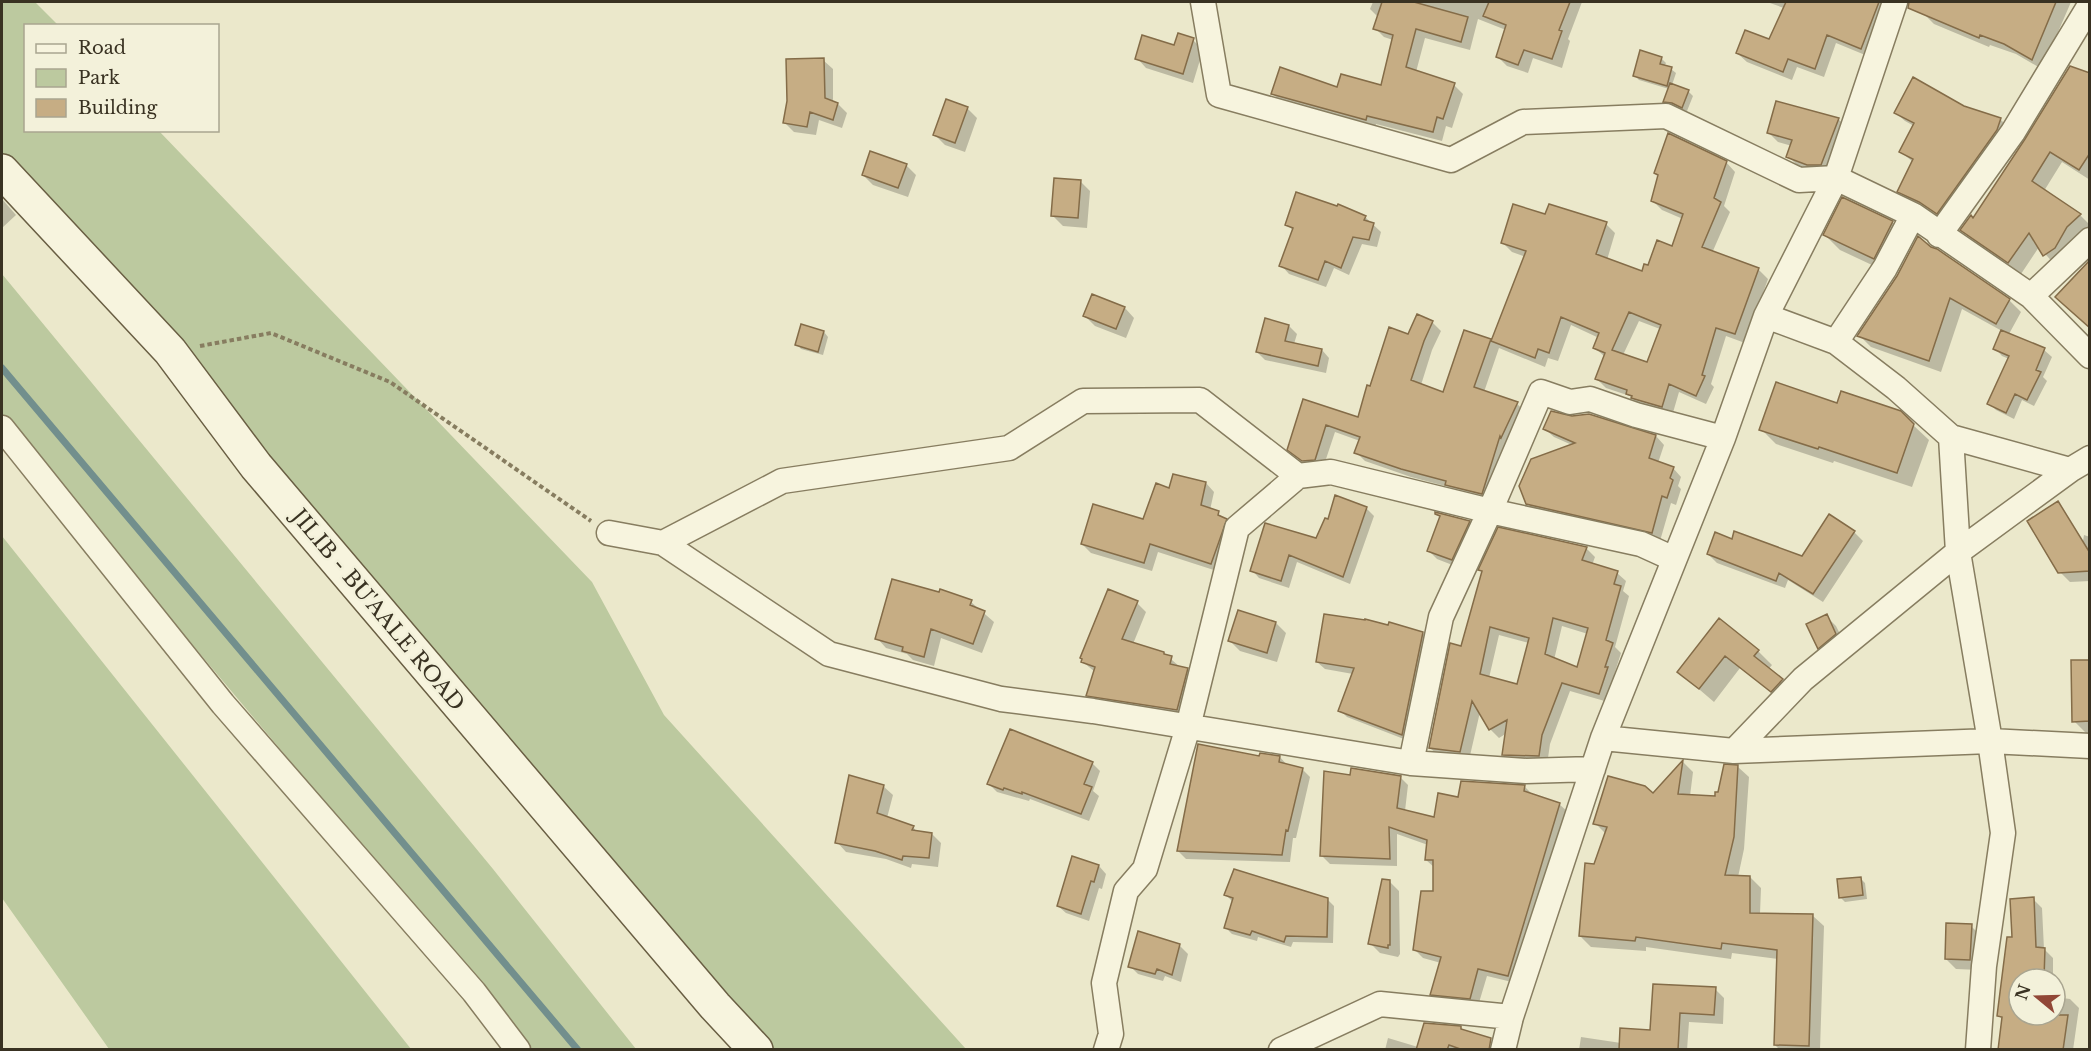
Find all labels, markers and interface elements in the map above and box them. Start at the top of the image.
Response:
legend [24,24,219,132]
text: Road [78,37,126,59]
text: Park [78,67,120,89]
text: Building [78,97,157,119]
street label: JILIB - BU'AALE ROAD [284,502,470,716]
north arrow [2007,967,2067,1027]
text: N [2011,982,2035,1002]

